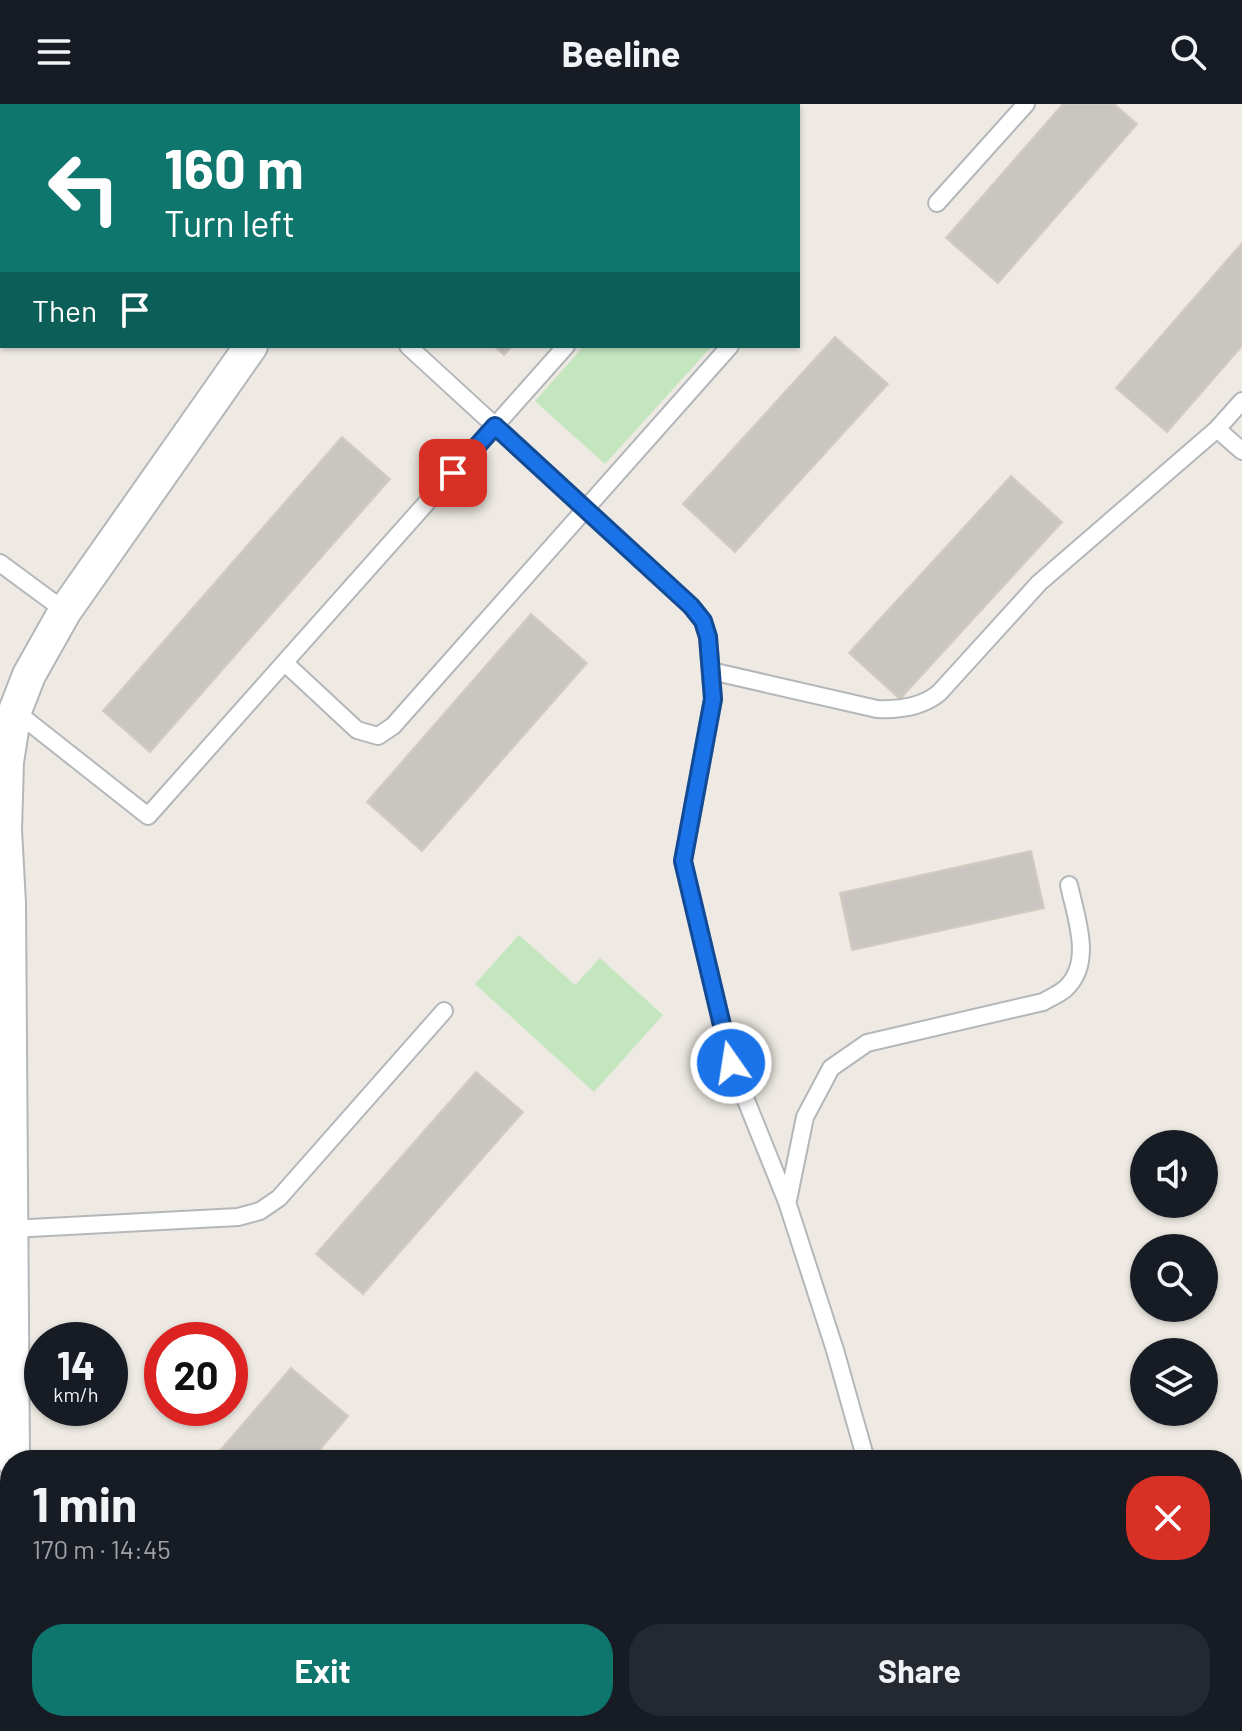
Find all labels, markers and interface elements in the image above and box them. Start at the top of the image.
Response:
icon: menu [32,30,76,74]
icon: search [1166,30,1210,74]
text: Beeline [562,31,680,74]
text: 160 m [164,133,304,200]
icon: left [32,136,136,240]
text: Turn left [164,201,295,244]
icon: arrive [113,288,157,332]
text: Then [32,292,97,328]
pin [419,439,487,507]
icon: arrive [431,451,475,495]
position arrow [689,1021,773,1105]
map controls [1130,1130,1218,1426]
button: sound [1130,1130,1218,1218]
button: search [1130,1234,1218,1322]
speed limit sign: 20 [144,1322,248,1426]
button: layers [1130,1338,1218,1426]
text: 14 [57,1340,95,1388]
text: km/h [53,1382,99,1406]
text: 1 min [32,1474,137,1532]
button: close [1126,1476,1210,1560]
text: 170 m · 14:45 [32,1533,171,1564]
button: Exit [32,1624,613,1716]
button: Share [629,1624,1210,1716]

